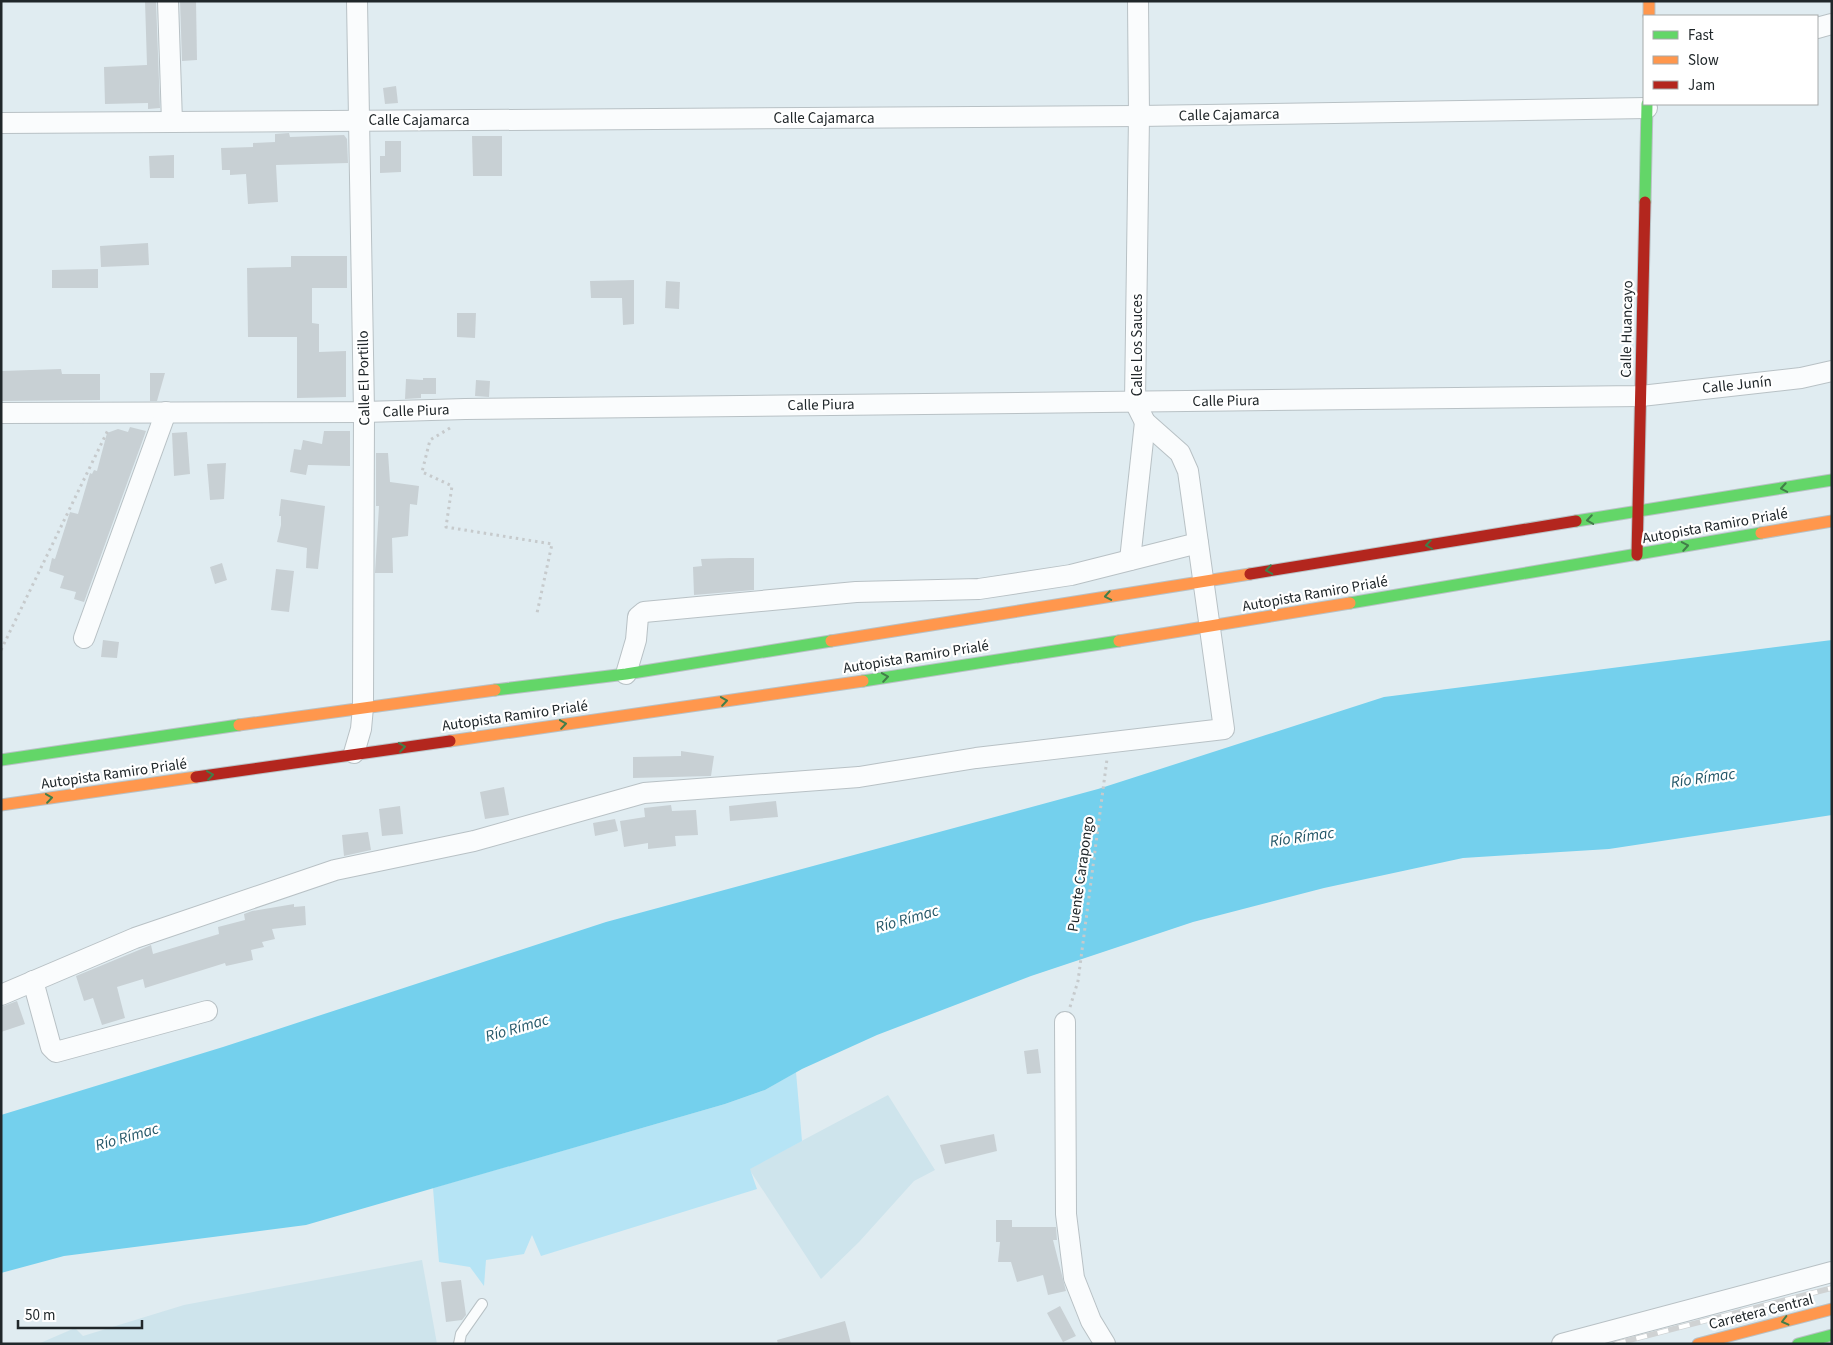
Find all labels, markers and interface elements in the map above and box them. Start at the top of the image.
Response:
legend [1643,15,1818,105]
text: Fast [1688,25,1714,46]
text: Slow [1688,50,1719,71]
text: Jam [1688,75,1715,96]
street label: Calle Cajamarca [1178,104,1280,126]
street label: Calle Cajamarca [774,108,874,129]
street label: Calle Cajamarca [369,110,469,131]
street label: Calle Huancayo [1616,280,1638,378]
street label: Calle Los Sauces [1127,294,1148,396]
street label: Calle El Portillo [353,330,375,426]
street label: Calle Junín [1701,371,1773,399]
street label: Calle Piura [1192,390,1260,412]
street label: Calle Piura [787,394,855,416]
street label: Calle Piura [382,399,450,423]
one-way arrow [1779,482,1787,493]
street label: Autopista Ramiro Prialé [1641,503,1789,549]
one-way arrow [1586,515,1594,525]
one-way arrow [1425,539,1433,550]
one-way arrow [1681,542,1690,552]
one-way arrow [1264,564,1272,575]
street label: Autopista Ramiro Prialé [1241,571,1389,617]
one-way arrow [1104,591,1113,601]
street label: Autopista Ramiro Prialé [842,635,990,679]
one-way arrow [880,673,889,683]
street label: Autopista Ramiro Prialé [441,695,589,737]
one-way arrow [720,696,728,707]
one-way arrow [559,719,567,730]
one-way arrow [398,742,407,752]
street label: Autopista Ramiro Prialé [40,753,188,795]
water label: Río Rímac [1669,763,1737,793]
one-way arrow [206,770,215,780]
one-way arrow [45,794,54,804]
street label: Puente Carapongo [1063,815,1099,933]
water label: Río Rímac [1268,822,1336,852]
water label: Río Rímac [873,899,941,939]
water label: Río Rímac [483,1008,551,1048]
water label: Río Rímac [93,1117,161,1157]
street label: Carretera Central [1707,1289,1816,1335]
scale bar [18,1298,141,1330]
text: 50 m [25,1305,55,1326]
one-way arrow [1781,1316,1789,1326]

